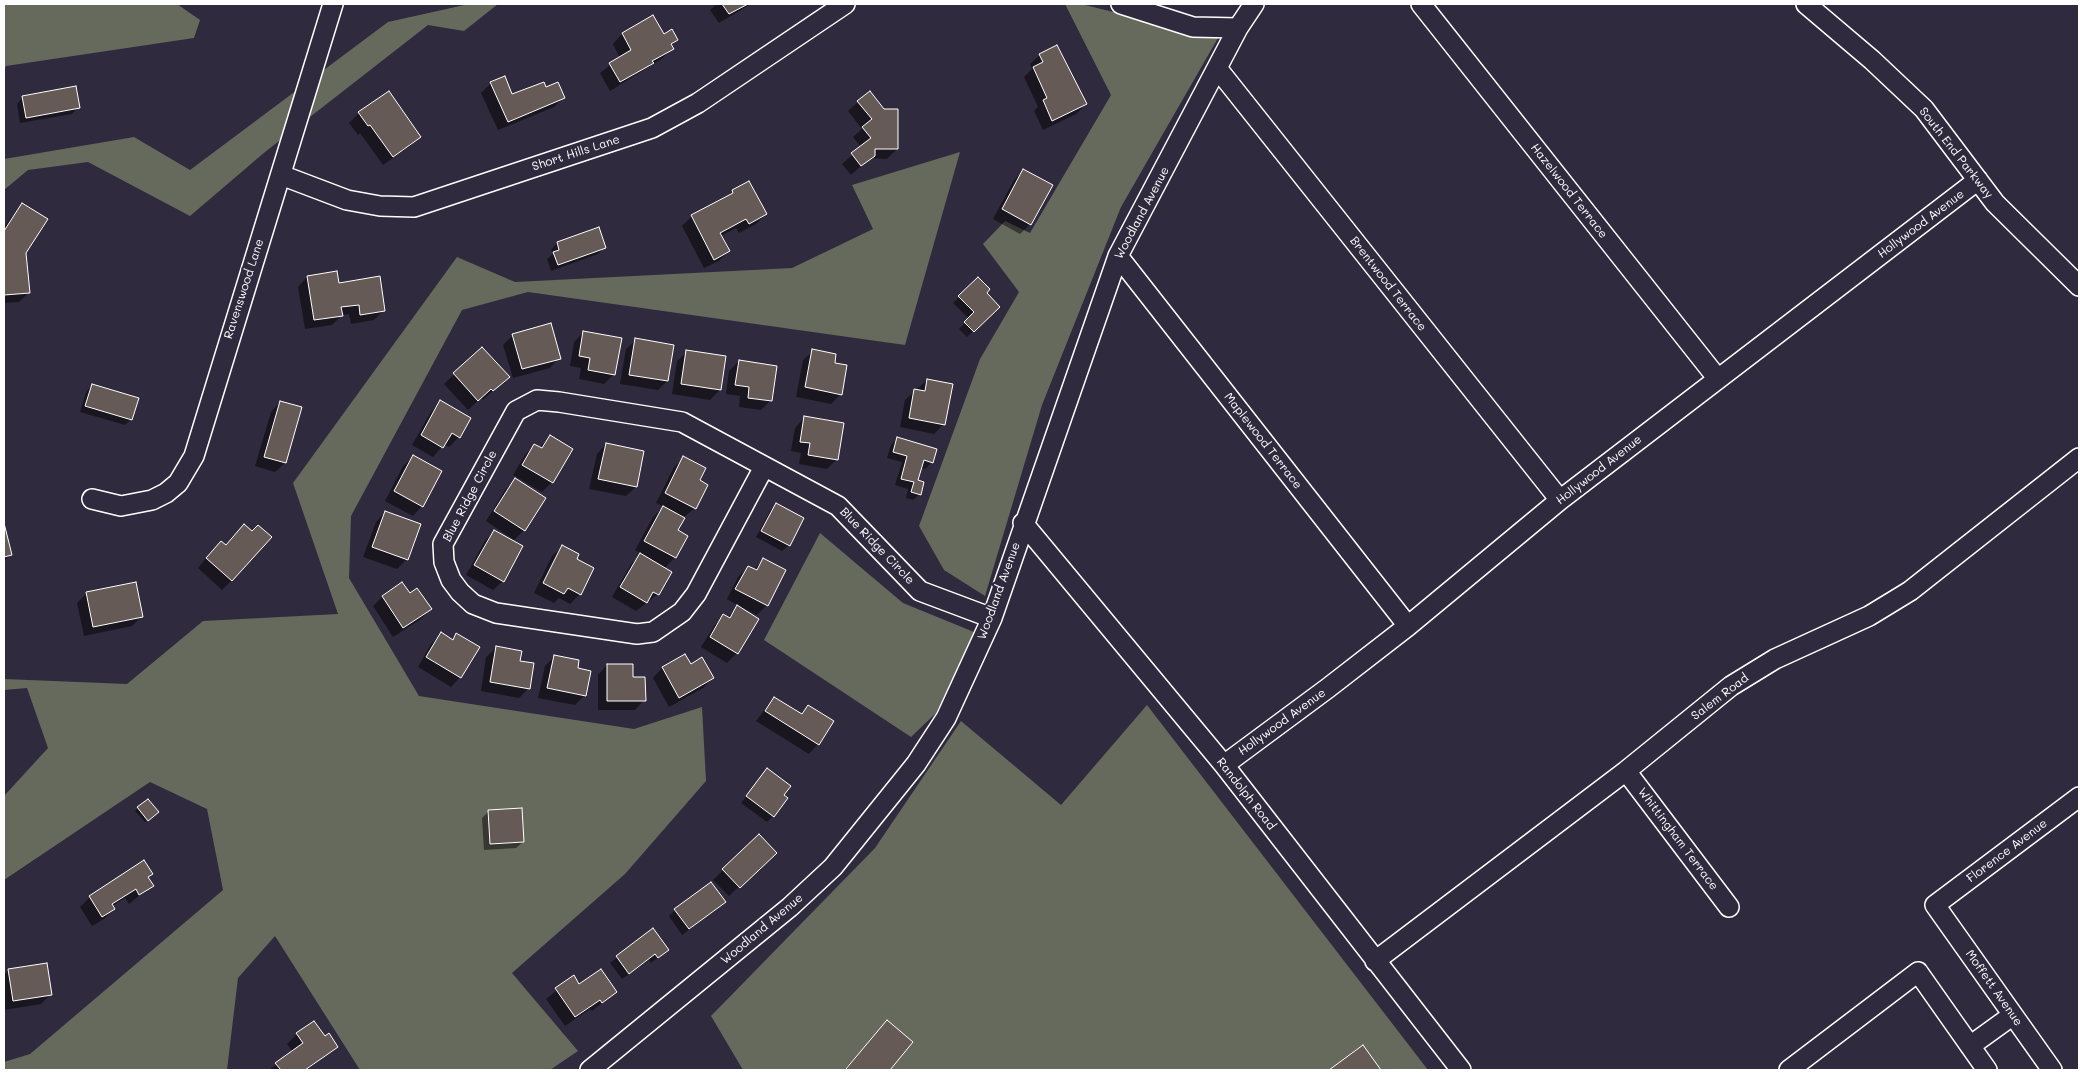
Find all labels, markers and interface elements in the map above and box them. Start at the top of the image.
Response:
street label: South End Parkway [1916,105,1996,201]
street label: Short Hills Lane [530,132,622,174]
street label: Hazelwood Terrace [1528,141,1610,241]
street label: Woodland Avenue [1112,164,1172,262]
street label: Hollywood Avenue [1875,187,1967,261]
street label: Brentwood Terrace [1347,234,1429,334]
street label: Ravenswood Lane [221,237,267,341]
street label: Maplewood Terrace [1221,390,1305,492]
street label: Hollywood Avenue [1553,432,1645,508]
street label: Blue Ridge Circle [440,448,500,544]
street label: Blue Ridge Circle [837,505,917,587]
street label: Woodland Avenue [975,540,1023,642]
street label: Salem Road [1689,671,1751,723]
street label: Hollywood Avenue [1236,685,1328,759]
street label: Randolph Road [1213,755,1279,833]
street label: Whittingham Terrace [1635,785,1721,893]
street label: Florence Avenue [1964,816,2050,886]
street label: Woodland Avenue [718,891,806,967]
street label: Moffett Avenue [1962,947,2026,1029]

